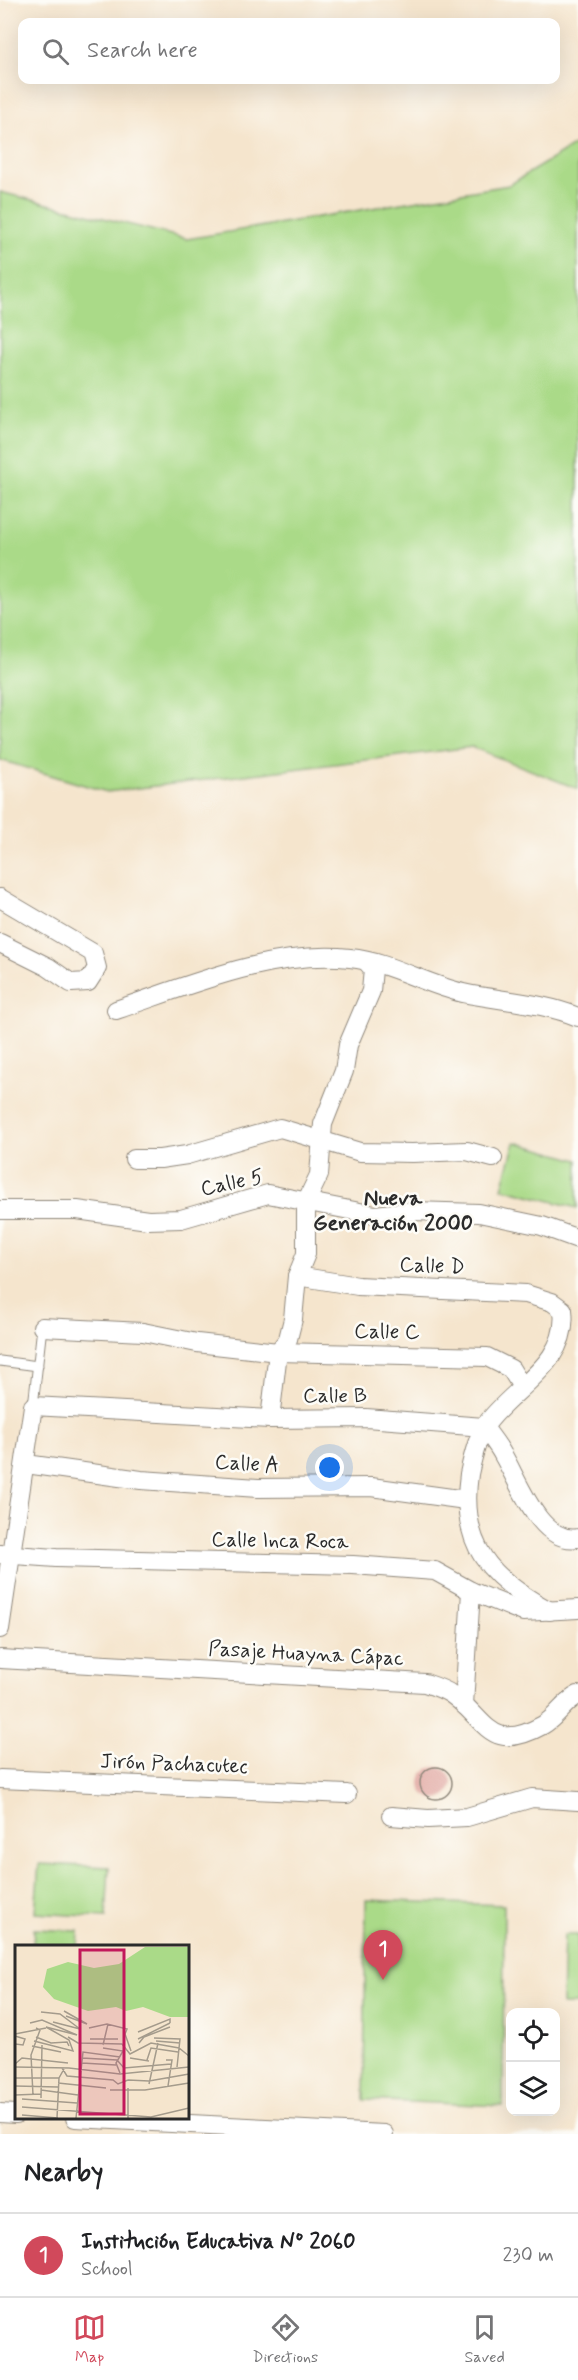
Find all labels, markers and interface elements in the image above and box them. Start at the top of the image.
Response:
search box [18,18,560,84]
icon: search [39,35,72,68]
text: Search here [87,37,198,65]
street label: Calle 5 [198,1163,266,1203]
district label: Nueva Generación 2000 [313,1185,473,1238]
street label: Calle D [399,1251,465,1281]
street label: Calle C [354,1317,420,1347]
street label: Calle B [303,1382,367,1410]
street label: Calle A [214,1448,280,1480]
your location [315,1453,344,1482]
street label: Calle Inca Roca [211,1526,349,1556]
street label: Pasaje Huayna Cápac [207,1635,405,1673]
street label: Jirón Pachacutec [100,1747,248,1781]
pin: 1 [364,1930,403,1980]
inset map [15,1945,189,2119]
map controls [506,2008,560,2116]
button: locate [506,2008,560,2062]
button: layers [506,2062,560,2116]
text: Nearby [24,2156,103,2190]
text: Institución Educativa Nº 2060 [81,2228,356,2256]
text: 1 [39,2242,48,2269]
text: 230 m [502,2242,554,2269]
text: School [81,2256,133,2283]
tab: Map [73,2311,106,2368]
tab: Directions [252,2311,318,2368]
tab: Saved [464,2311,505,2368]

